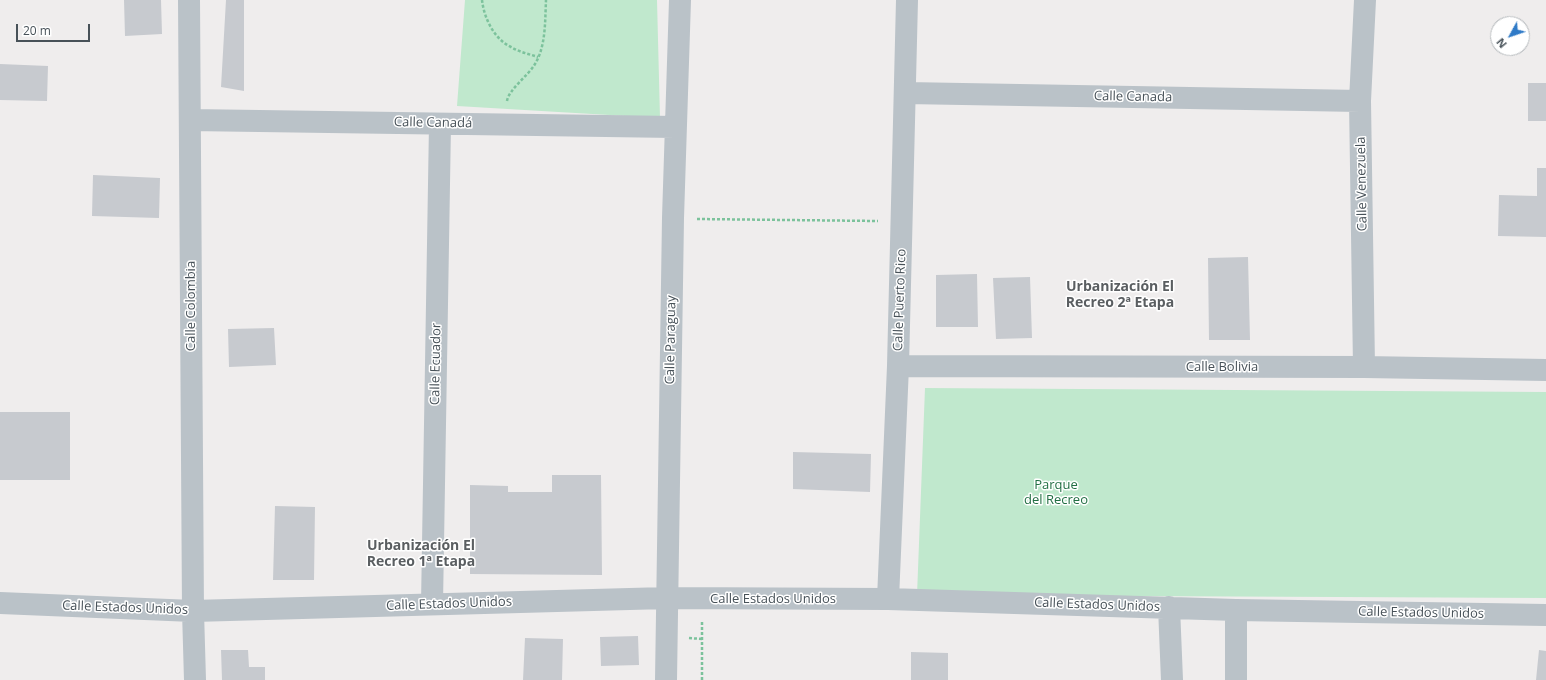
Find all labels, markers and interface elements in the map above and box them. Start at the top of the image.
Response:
scale bar [18,16,92,42]
north arrow [1490,16,1530,56]
text: 20 m [23,22,51,39]
text: N [1493,35,1510,52]
street label: Calle Canada [1094,89,1172,105]
street label: Calle Canadá [394,115,472,131]
street label: Calle Venezuela [1353,136,1371,232]
street label: Calle Puerto Rico [890,249,910,351]
street label: Calle Colombia [183,261,199,351]
district label: Urbanización El Recreo 2ª Etapa [1066,279,1174,312]
street label: Calle Paraguay [662,295,680,385]
street label: Calle Ecuador [427,323,445,405]
street label: Calle Bolivia [1186,359,1258,375]
park label: Parque del Recreo [1024,477,1088,508]
district label: Urbanización El Recreo 1ª Etapa [367,538,475,570]
street label: Calle Estados Unidos [710,591,836,607]
street label: Calle Estados Unidos [386,594,512,614]
street label: Calle Estados Unidos [1034,595,1160,615]
street label: Calle Estados Unidos [62,598,188,618]
street label: Calle Estados Unidos [1358,604,1484,622]

